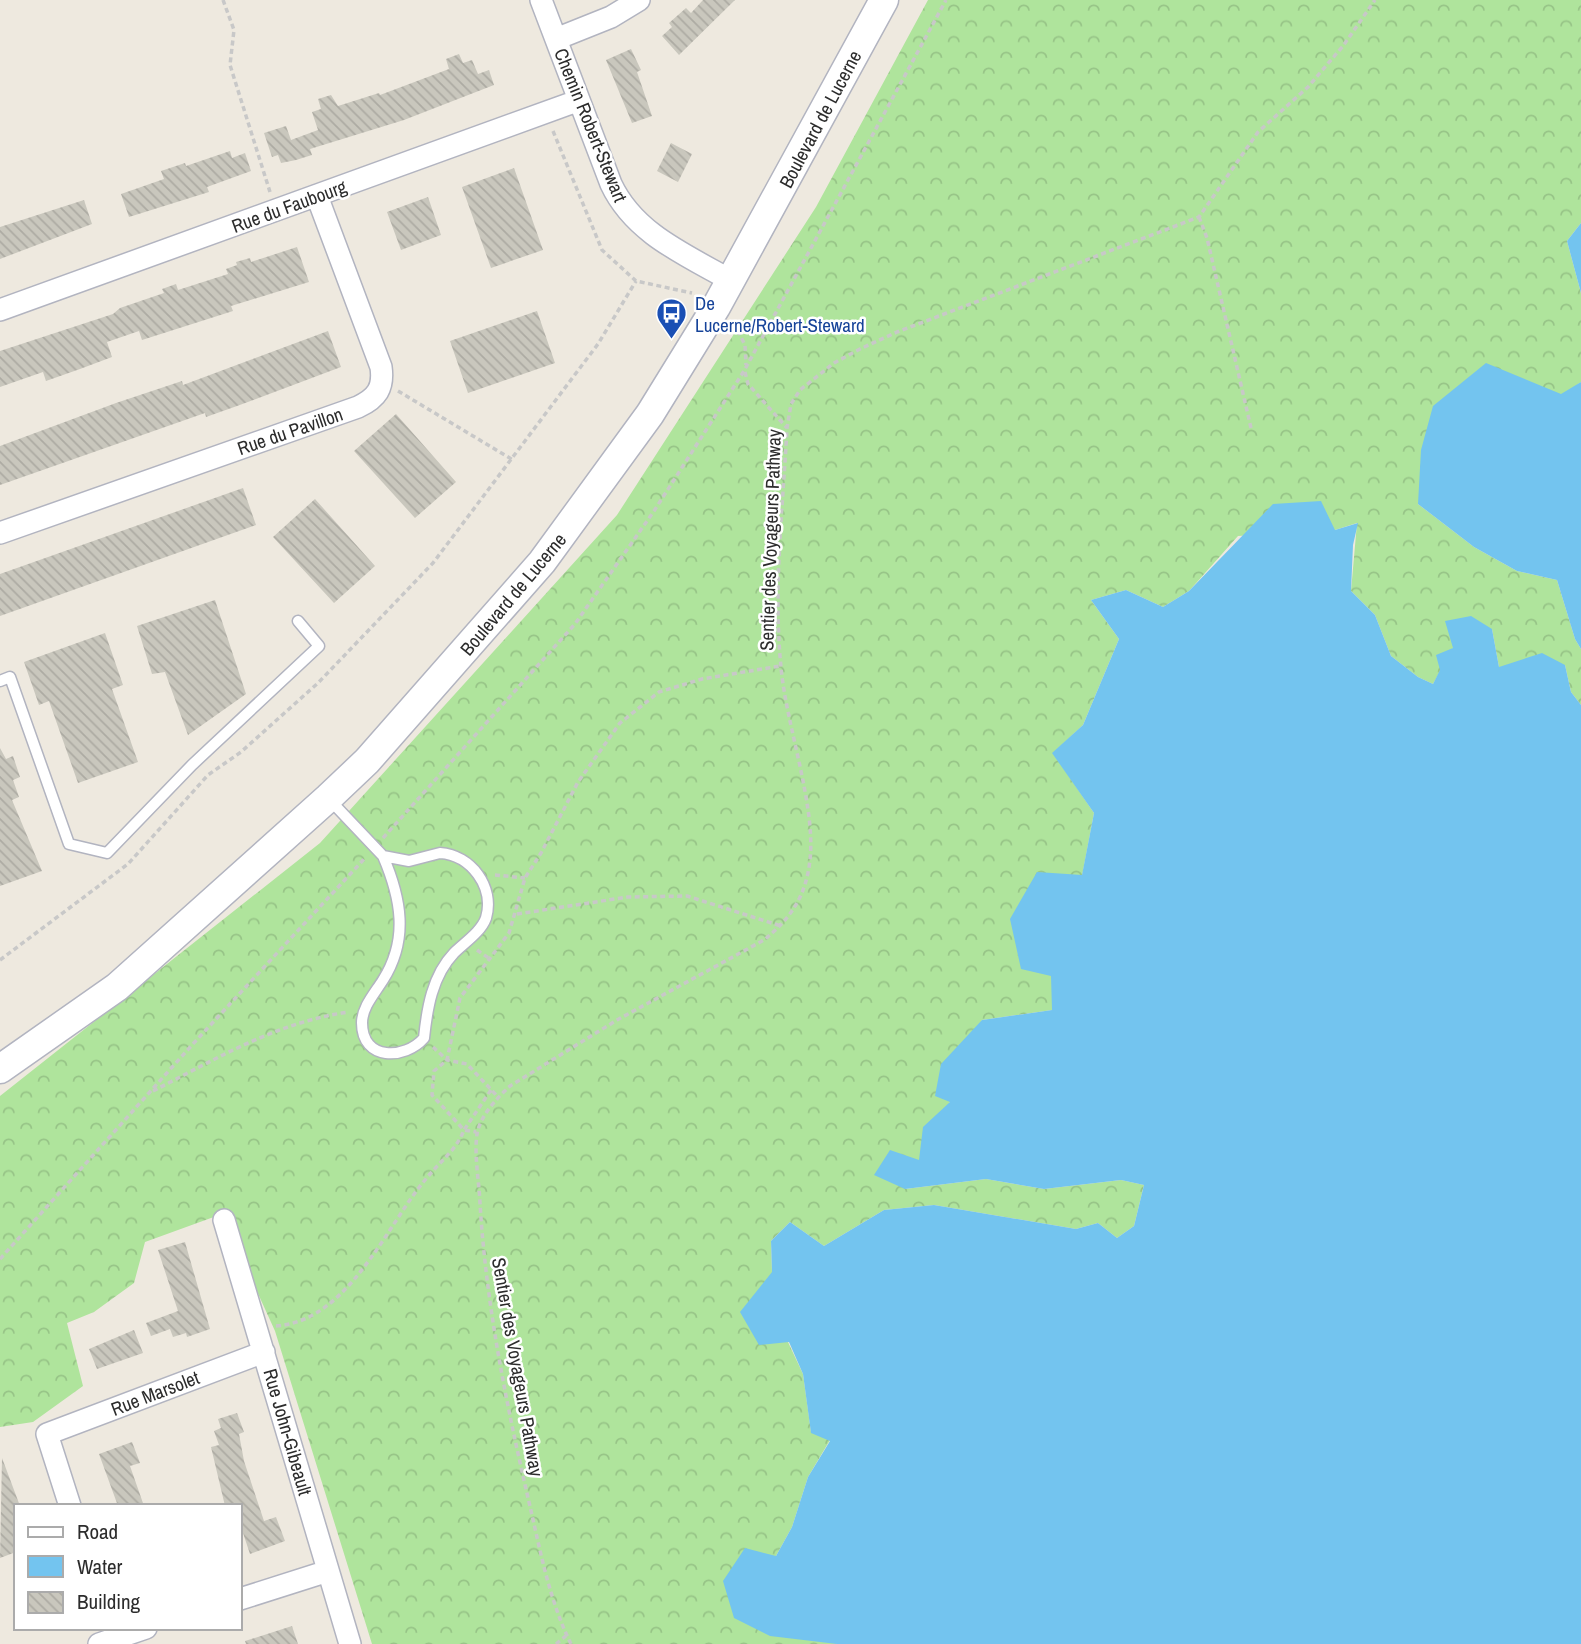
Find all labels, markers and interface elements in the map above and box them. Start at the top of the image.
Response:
street label: Chemin Robert-Stewart [548,44,634,206]
street label: Boulevard de Lucerne [773,46,867,192]
street label: Rue du Faubourg [228,173,350,239]
place label: De Lucerne/Robert-Steward [695,290,865,338]
bus stop icon: De Lucerne/Robert-Steward [655,297,689,341]
street label: Rue du Pavillon [234,401,346,461]
street label: Sentier des Voyageurs Pathway [753,429,787,651]
street label: Boulevard de Lucerne [454,527,572,661]
street label: Sentier des Voyageurs Pathway [486,1256,550,1479]
street label: Rue Marsolet [107,1364,204,1422]
street label: Rue John-Gibeault [257,1366,319,1499]
legend [14,1504,242,1630]
text: Road [77,1517,118,1546]
text: Water [77,1552,123,1581]
text: Building [77,1587,141,1616]

